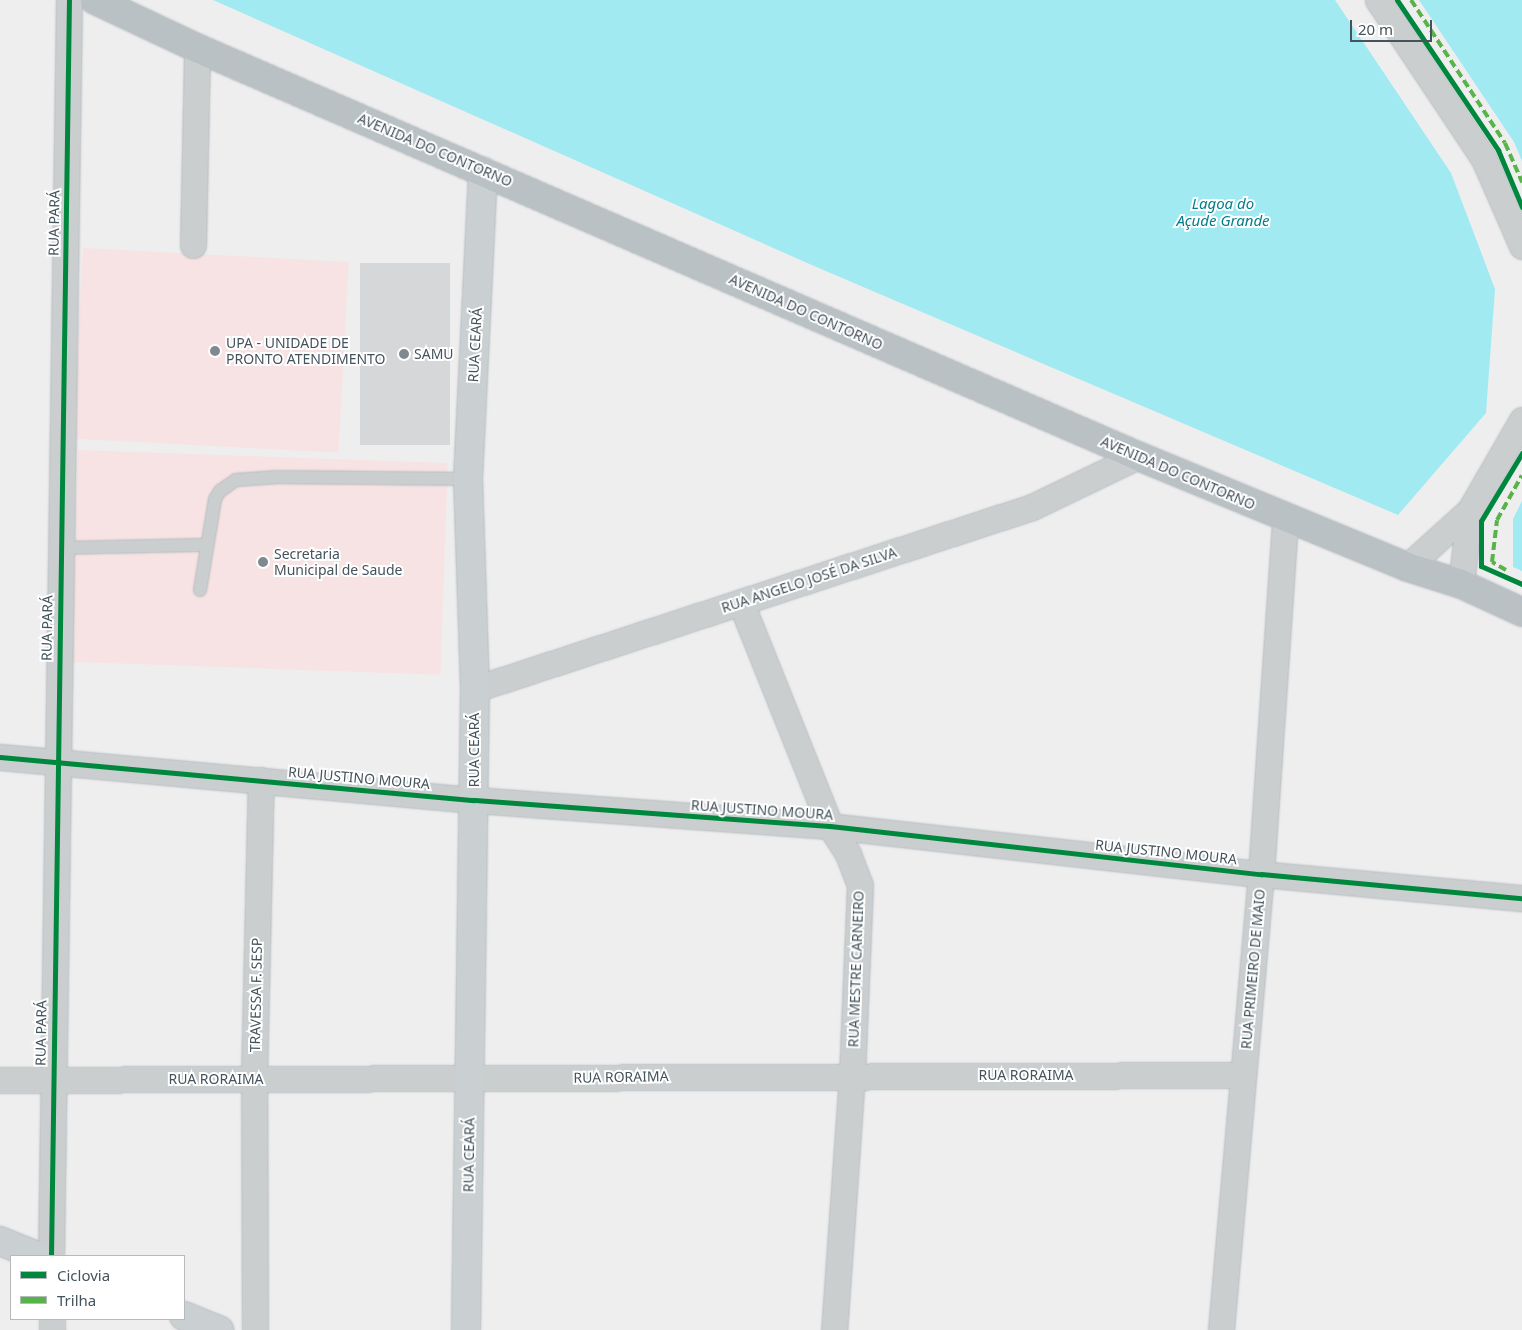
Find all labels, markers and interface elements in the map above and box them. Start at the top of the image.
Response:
scale bar [1352,10,1434,42]
text: 20 m [1358,19,1393,39]
street label: AVENIDA DO CONTORNO [355,110,515,190]
street label: RUA PARÁ [45,190,63,256]
water label: Lagoa do Açude Grande [1176,194,1270,229]
street label: AVENIDA DO CONTORNO [727,271,885,353]
street label: RUA CEARÁ [465,307,485,383]
place label: UPA - UNIDADE DE PRONTO ATENDIMENTO [226,335,386,368]
marker: UPA - UNIDADE DE PRONTO ATENDIMENTO [208,344,222,358]
place label: SAMU [414,346,454,362]
marker: SAMU [398,348,410,360]
street label: AVENIDA DO CONTORNO [1098,433,1258,513]
street label: RUA ANGELO JOSÉ DA SILVA [719,544,899,616]
place label: Secretaria Municipal de Saude [274,546,403,578]
marker: Secretaria Municipal de Saude [256,555,270,569]
street label: RUA PARÁ [38,595,56,661]
street label: RUA CEARÁ [466,713,482,787]
street label: RUA JUSTINO MOURA [287,763,431,793]
street label: RUA JUSTINO MOURA [690,797,834,823]
street label: RUA JUSTINO MOURA [1094,836,1238,868]
street label: RUA PRIMEIRO DE MAIO [1238,888,1268,1050]
street label: RUA MESTRE CARNEIRO [845,890,867,1048]
street label: TRAVESSA F. SESP [247,938,265,1052]
street label: RUA PARÁ [32,1000,50,1066]
street label: RUA RORAIMA [978,1067,1074,1083]
street label: RUA RORAIMA [573,1068,669,1086]
street label: RUA RORAIMA [168,1071,264,1087]
street label: RUA CEARÁ [460,1118,478,1192]
legend [10,1255,185,1320]
text: Ciclovia [57,1265,110,1285]
text: Trilha [57,1290,96,1310]

